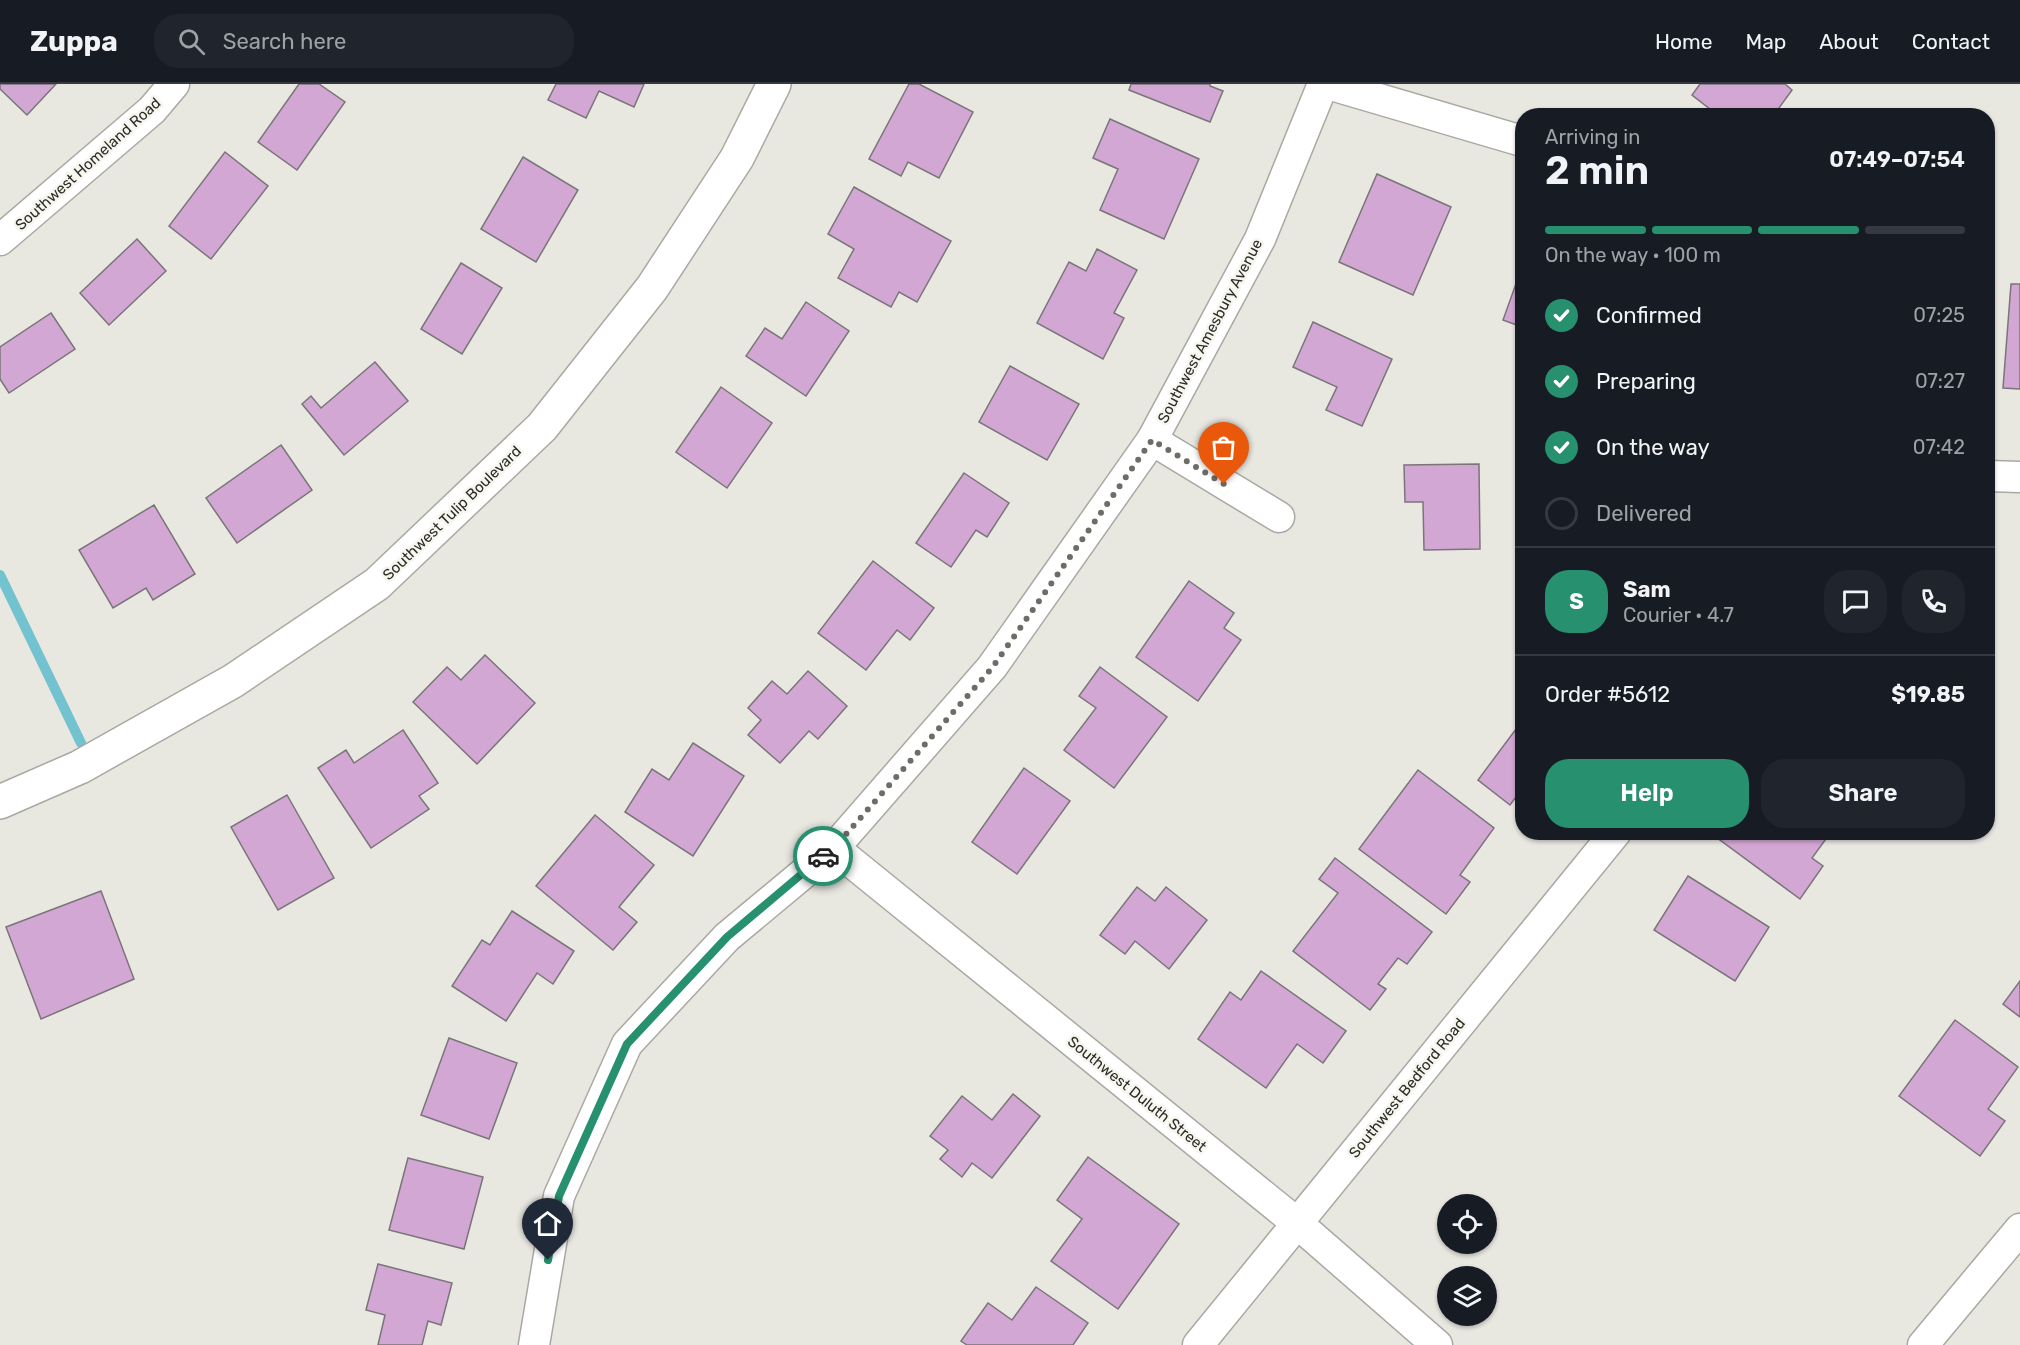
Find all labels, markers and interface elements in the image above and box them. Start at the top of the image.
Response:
search box [154,14,574,68]
text: Zuppa [30,25,118,58]
icon: search [175,25,208,58]
text: Search here [223,28,346,55]
text: Home [1655,29,1712,54]
text: Map [1745,29,1786,54]
text: About [1819,29,1879,54]
text: Contact [1912,29,1990,54]
street label: Southwest Homeland Road [12,94,164,234]
text: Arriving in [1545,125,1640,149]
text: 07:49–07:54 [1829,146,1965,173]
text: 2 min [1545,148,1649,194]
street label: Southwest Amesbury Avenue [1154,236,1266,426]
text: On the way · 100 m [1545,243,1721,267]
icon: check [1545,299,1578,332]
text: Confirmed [1596,302,1702,329]
text: 07:25 [1913,303,1965,327]
icon: check [1545,365,1578,398]
text: Preparing [1596,368,1696,395]
text: 07:27 [1915,369,1965,393]
pin [1198,422,1249,484]
icon: bag [1207,431,1240,464]
icon: check [1545,431,1578,464]
text: On the way [1596,434,1710,461]
text: 07:42 [1913,435,1965,459]
street label: Southwest Tulip Boulevard [379,442,525,584]
text: Delivered [1596,500,1692,527]
button: chat [1824,570,1887,633]
button: phone [1902,570,1965,633]
text: Sam [1623,576,1671,603]
text: S [1569,588,1584,615]
text: Courier · 4.7 [1623,603,1734,627]
text: Order #5612 [1545,681,1670,708]
text: $19.85 [1891,681,1965,708]
button: Help [1545,759,1749,828]
button: Share [1761,759,1965,828]
courier [793,826,853,886]
icon: car [807,840,840,873]
street label: Southwest Bedford Road [1345,1015,1469,1161]
street label: Southwest Duluth Street [1064,1032,1210,1156]
map controls [1437,1194,1497,1326]
button: locate [1437,1194,1497,1254]
pin [522,1198,573,1260]
icon: home [531,1207,564,1240]
button: layers [1437,1266,1497,1326]

